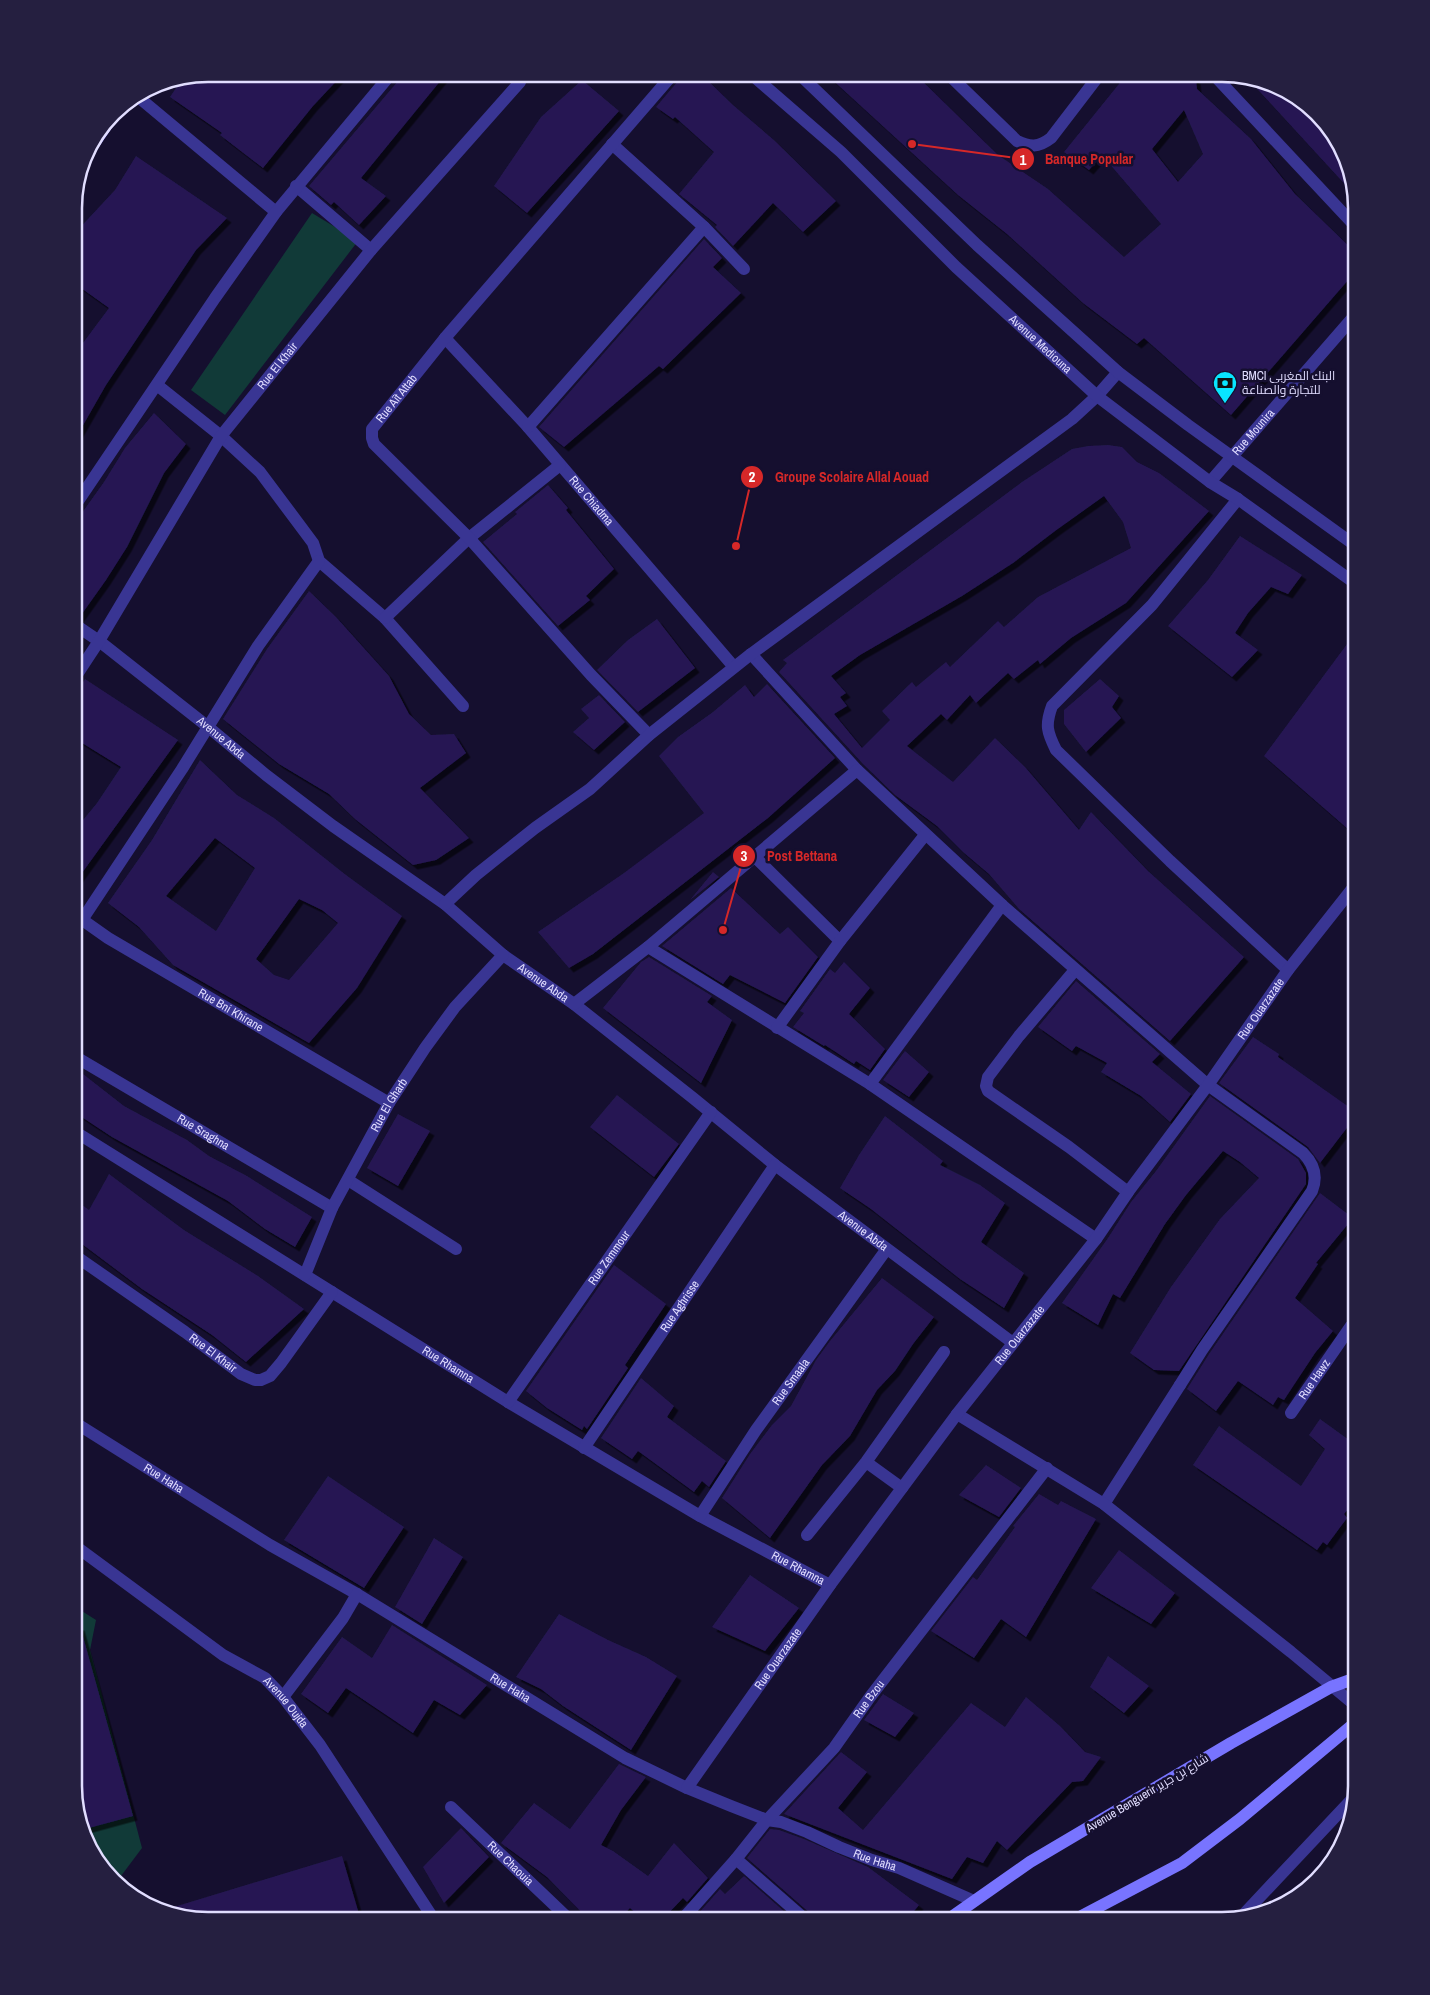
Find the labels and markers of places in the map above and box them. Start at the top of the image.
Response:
callout: Banque Popular [1010,145,1143,174]
place label: BMCI البنك المغربي للتجارة والصناعة [1242,368,1335,398]
bank icon: BMCI البنك المغربي للتجارة والصناعة [1212,370,1238,404]
callout: Groupe Scolaire Allal Aouad [739,462,939,491]
callout: Post Bettana [732,841,847,870]

